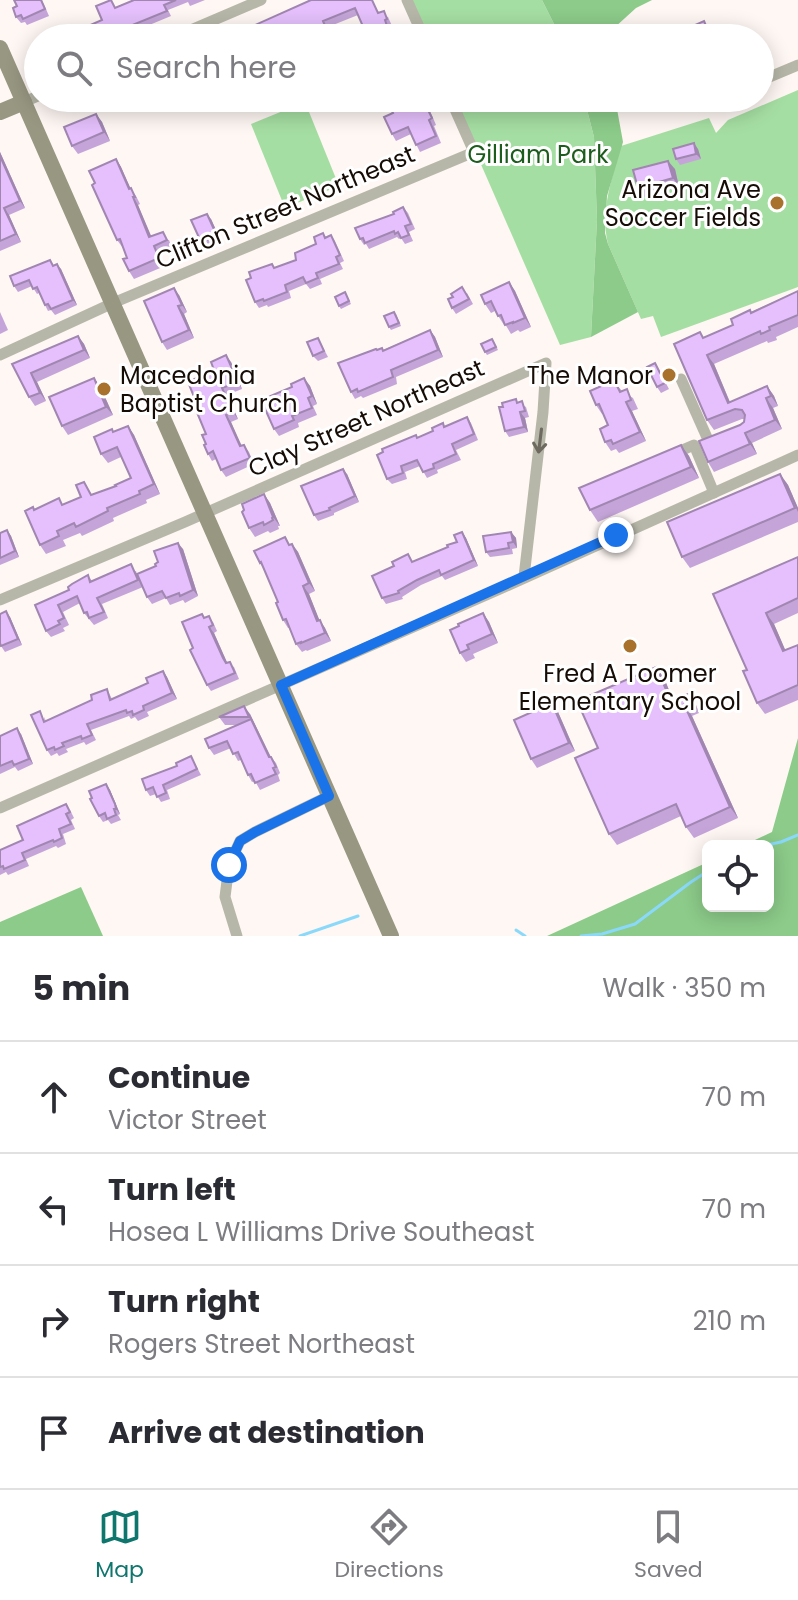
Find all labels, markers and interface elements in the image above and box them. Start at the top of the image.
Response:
search box [24,24,774,112]
icon: search [52,46,96,90]
text: Search here [116,46,297,89]
street label: Clifton Street Northeast [150,137,420,277]
park label: Gilliam Park [467,138,609,171]
place label: Arizona Ave Soccer Fields [605,173,761,234]
marker: Arizona Ave Soccer Fields [768,194,786,212]
street label: Clay Street Northeast [243,351,489,485]
place label: Macedonia Baptist Church [120,359,298,420]
place label: The Manor [527,359,653,392]
marker: The Manor [660,366,678,384]
marker: Macedonia Baptist Church [95,380,113,398]
one-way arrow [532,428,547,453]
route end [598,517,634,553]
marker: Fred A Toomer Elementary School [621,637,639,655]
place label: Fred A Toomer Elementary School [519,657,741,718]
map controls [702,840,774,912]
button: locate [702,840,774,912]
route start [211,847,247,883]
text: 5 min [32,964,130,1012]
text: Walk · 350 m [602,970,766,1006]
text: Continue [108,1056,250,1099]
icon: ahead [32,1075,76,1119]
text: 70 m [702,1079,766,1115]
text: Victor Street [108,1102,267,1138]
text: Turn left [108,1168,236,1211]
icon: left [32,1187,76,1231]
text: 70 m [702,1191,766,1227]
text: Hosea L Williams Drive Southeast [108,1214,534,1250]
text: Turn right [108,1280,260,1323]
icon: right [32,1299,76,1343]
text: 210 m [693,1303,766,1339]
text: Rogers Street Northeast [108,1326,415,1362]
icon: arrive [32,1411,76,1455]
text: Arrive at destination [108,1411,425,1454]
tab: Map [95,1505,144,1586]
tab: Directions [334,1505,444,1586]
tab: Saved [634,1505,703,1586]

